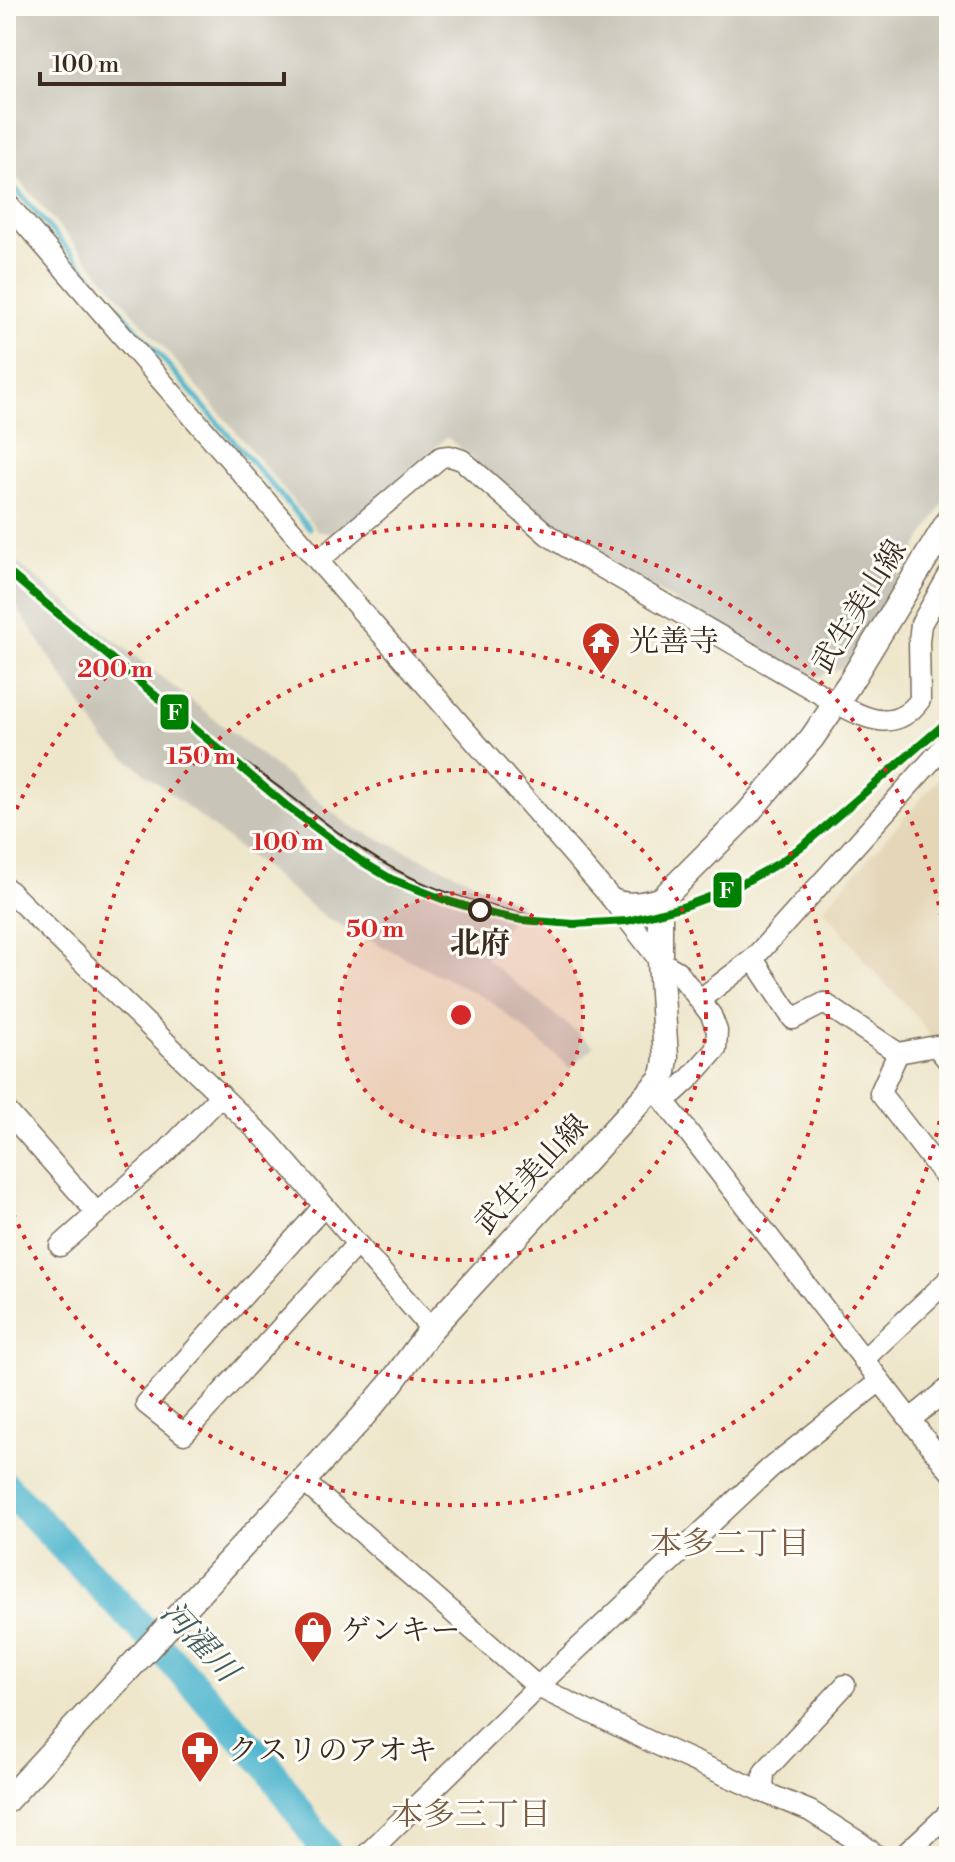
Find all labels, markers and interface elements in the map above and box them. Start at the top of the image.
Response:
scale bar [40,36,284,86]
text: 100 m [52,50,119,80]
street label: 武生美山線 [804,533,916,680]
temple icon: 光善寺 [580,620,622,675]
place label: 光善寺 [629,623,719,661]
text: 200 m [77,655,153,685]
line badge: F [159,693,190,731]
text: F [167,700,183,727]
text: 150 m [166,742,236,772]
text: 100 m [252,828,324,858]
line badge: F [712,871,743,909]
text: F [719,878,735,905]
marker: 北府 [469,899,491,921]
text: 50 m [346,915,404,945]
place label: 北府 [450,925,510,963]
centre of rings [447,1001,475,1029]
street label: 武生美山線 [467,1107,597,1242]
district label: 本多二丁目 [650,1524,810,1564]
water label: 河濯川 [152,1593,249,1693]
shop icon: ゲンキー [292,1609,334,1664]
place label: ゲンキー [341,1612,460,1650]
pharmacy icon: クスリのアオキ [179,1729,221,1784]
place label: クスリのアオキ [228,1732,437,1770]
district label: 本多三丁目 [391,1795,551,1835]

